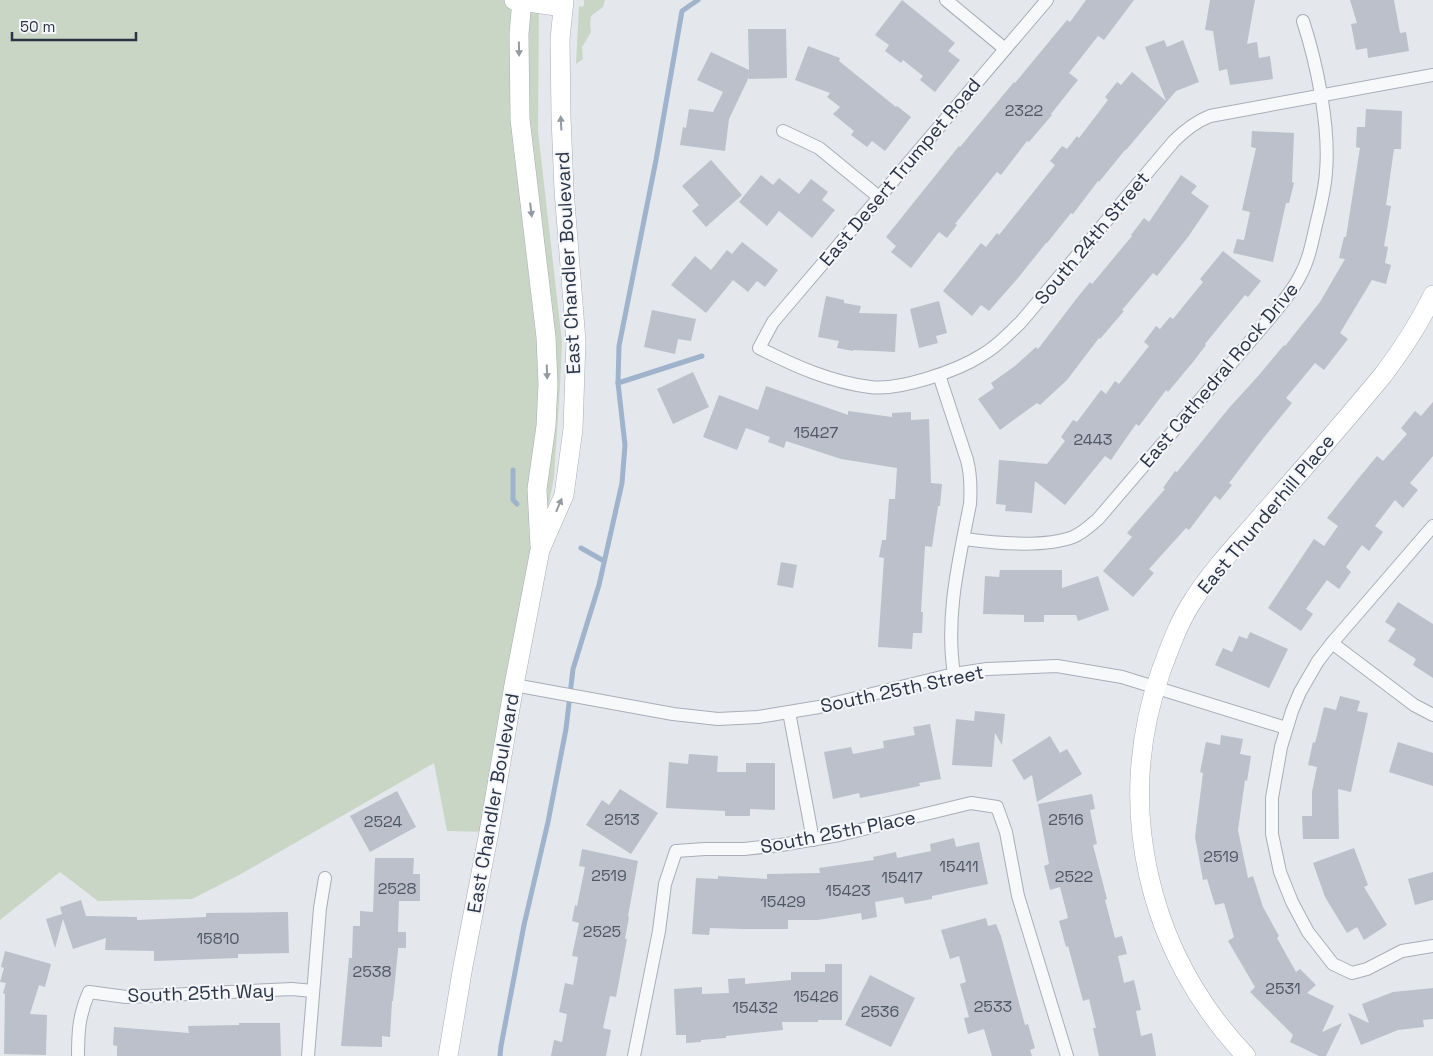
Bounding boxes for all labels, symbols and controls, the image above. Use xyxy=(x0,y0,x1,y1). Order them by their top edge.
scale bar xyxy=(12,10,136,42)
text: 50 m xyxy=(20,17,55,36)
one-way arrow xyxy=(515,41,523,57)
street label: East Desert Trumpet Road xyxy=(814,73,986,271)
house number: 2322 xyxy=(1005,100,1043,121)
one-way arrow xyxy=(557,115,565,131)
street label: East Chandler Boulevard xyxy=(550,151,586,375)
street label: South 24th Street xyxy=(1029,166,1155,310)
one-way arrow xyxy=(527,203,535,219)
street label: East Cathedral Rock Drive xyxy=(1134,277,1304,473)
one-way arrow xyxy=(544,364,552,380)
house number: 15427 xyxy=(794,422,838,443)
house number: 2443 xyxy=(1074,429,1112,450)
street label: East Thunderhill Place xyxy=(1192,429,1340,599)
one-way arrow xyxy=(556,498,564,512)
street label: South 25th Street xyxy=(818,659,986,719)
street label: East Chandler Boulevard xyxy=(461,691,525,915)
street label: South 25th Place xyxy=(758,805,918,859)
house number: 2513 xyxy=(604,809,640,830)
house number: 2516 xyxy=(1048,809,1084,830)
house number: 2524 xyxy=(364,811,402,832)
house number: 2519 xyxy=(1203,846,1239,867)
house number: 15411 xyxy=(939,856,979,877)
house number: 2519 xyxy=(591,865,627,886)
house number: 2522 xyxy=(1055,866,1093,887)
house number: 15417 xyxy=(881,867,923,888)
house number: 2528 xyxy=(378,878,416,899)
house number: 15423 xyxy=(825,880,871,901)
house number: 15429 xyxy=(760,891,806,912)
house number: 2525 xyxy=(583,921,621,942)
house number: 15810 xyxy=(196,928,240,949)
house number: 2538 xyxy=(353,961,391,982)
street label: South 25th Way xyxy=(127,978,275,1008)
house number: 2531 xyxy=(1265,978,1301,999)
house number: 15426 xyxy=(793,986,839,1007)
house number: 2533 xyxy=(974,996,1012,1017)
house number: 15432 xyxy=(732,997,778,1018)
house number: 2536 xyxy=(861,1001,899,1022)

